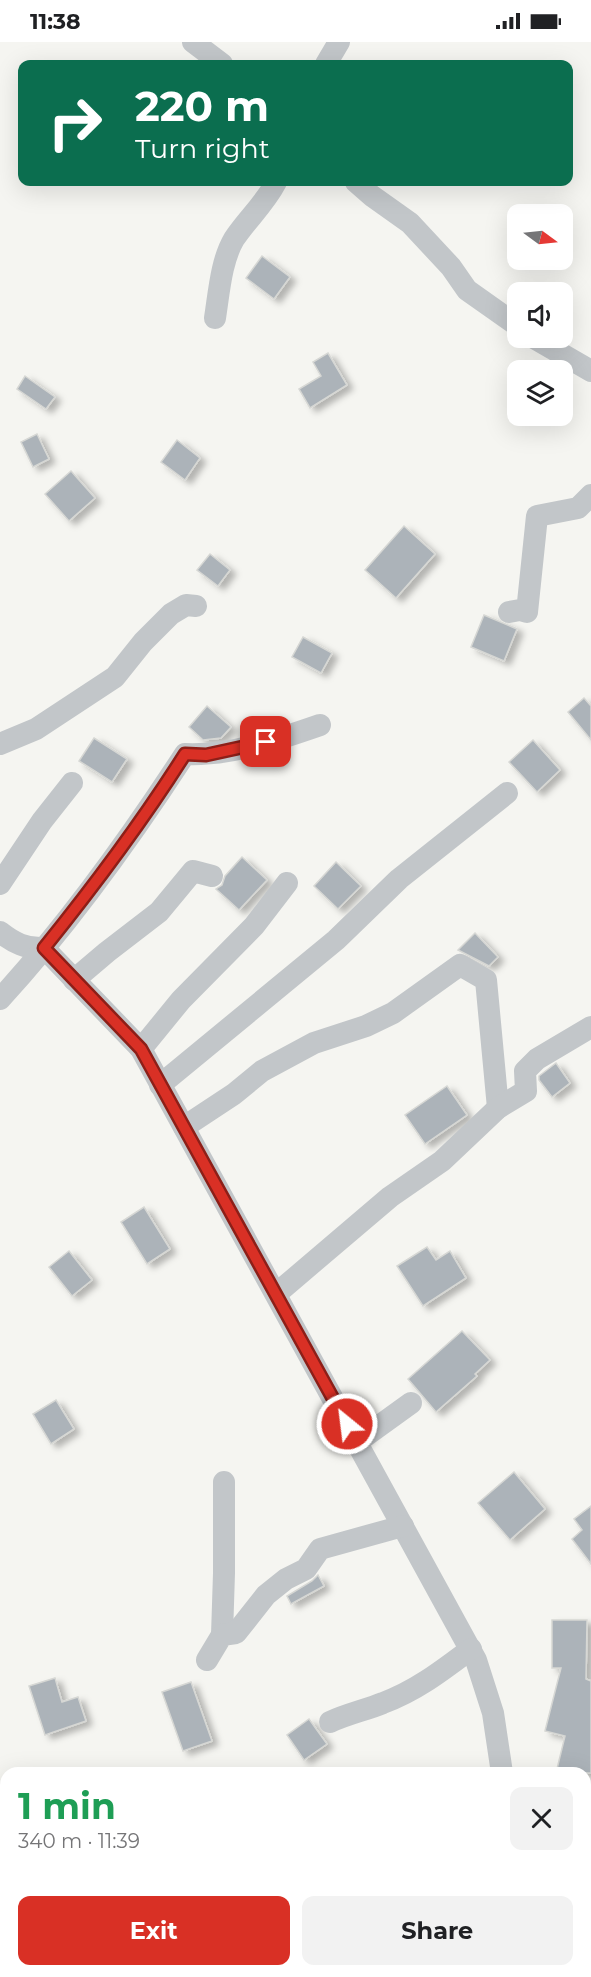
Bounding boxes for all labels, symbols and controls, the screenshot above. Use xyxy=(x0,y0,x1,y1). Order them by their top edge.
text: 11:38 xyxy=(30,8,81,35)
text: 220 m xyxy=(135,80,269,132)
icon: right xyxy=(36,84,114,162)
text: Turn right xyxy=(135,132,270,165)
north arrow xyxy=(507,204,573,270)
map controls xyxy=(507,204,573,426)
button: sound xyxy=(507,282,573,348)
button: layers xyxy=(507,360,573,426)
pin xyxy=(240,716,291,767)
icon: arrive xyxy=(249,725,282,758)
position arrow xyxy=(315,1392,379,1456)
text: 1 min xyxy=(18,1784,116,1828)
button: close xyxy=(510,1787,573,1850)
text: 340 m · 11:39 xyxy=(18,1829,140,1853)
button: Exit xyxy=(18,1896,290,1965)
button: Share xyxy=(302,1896,573,1965)

